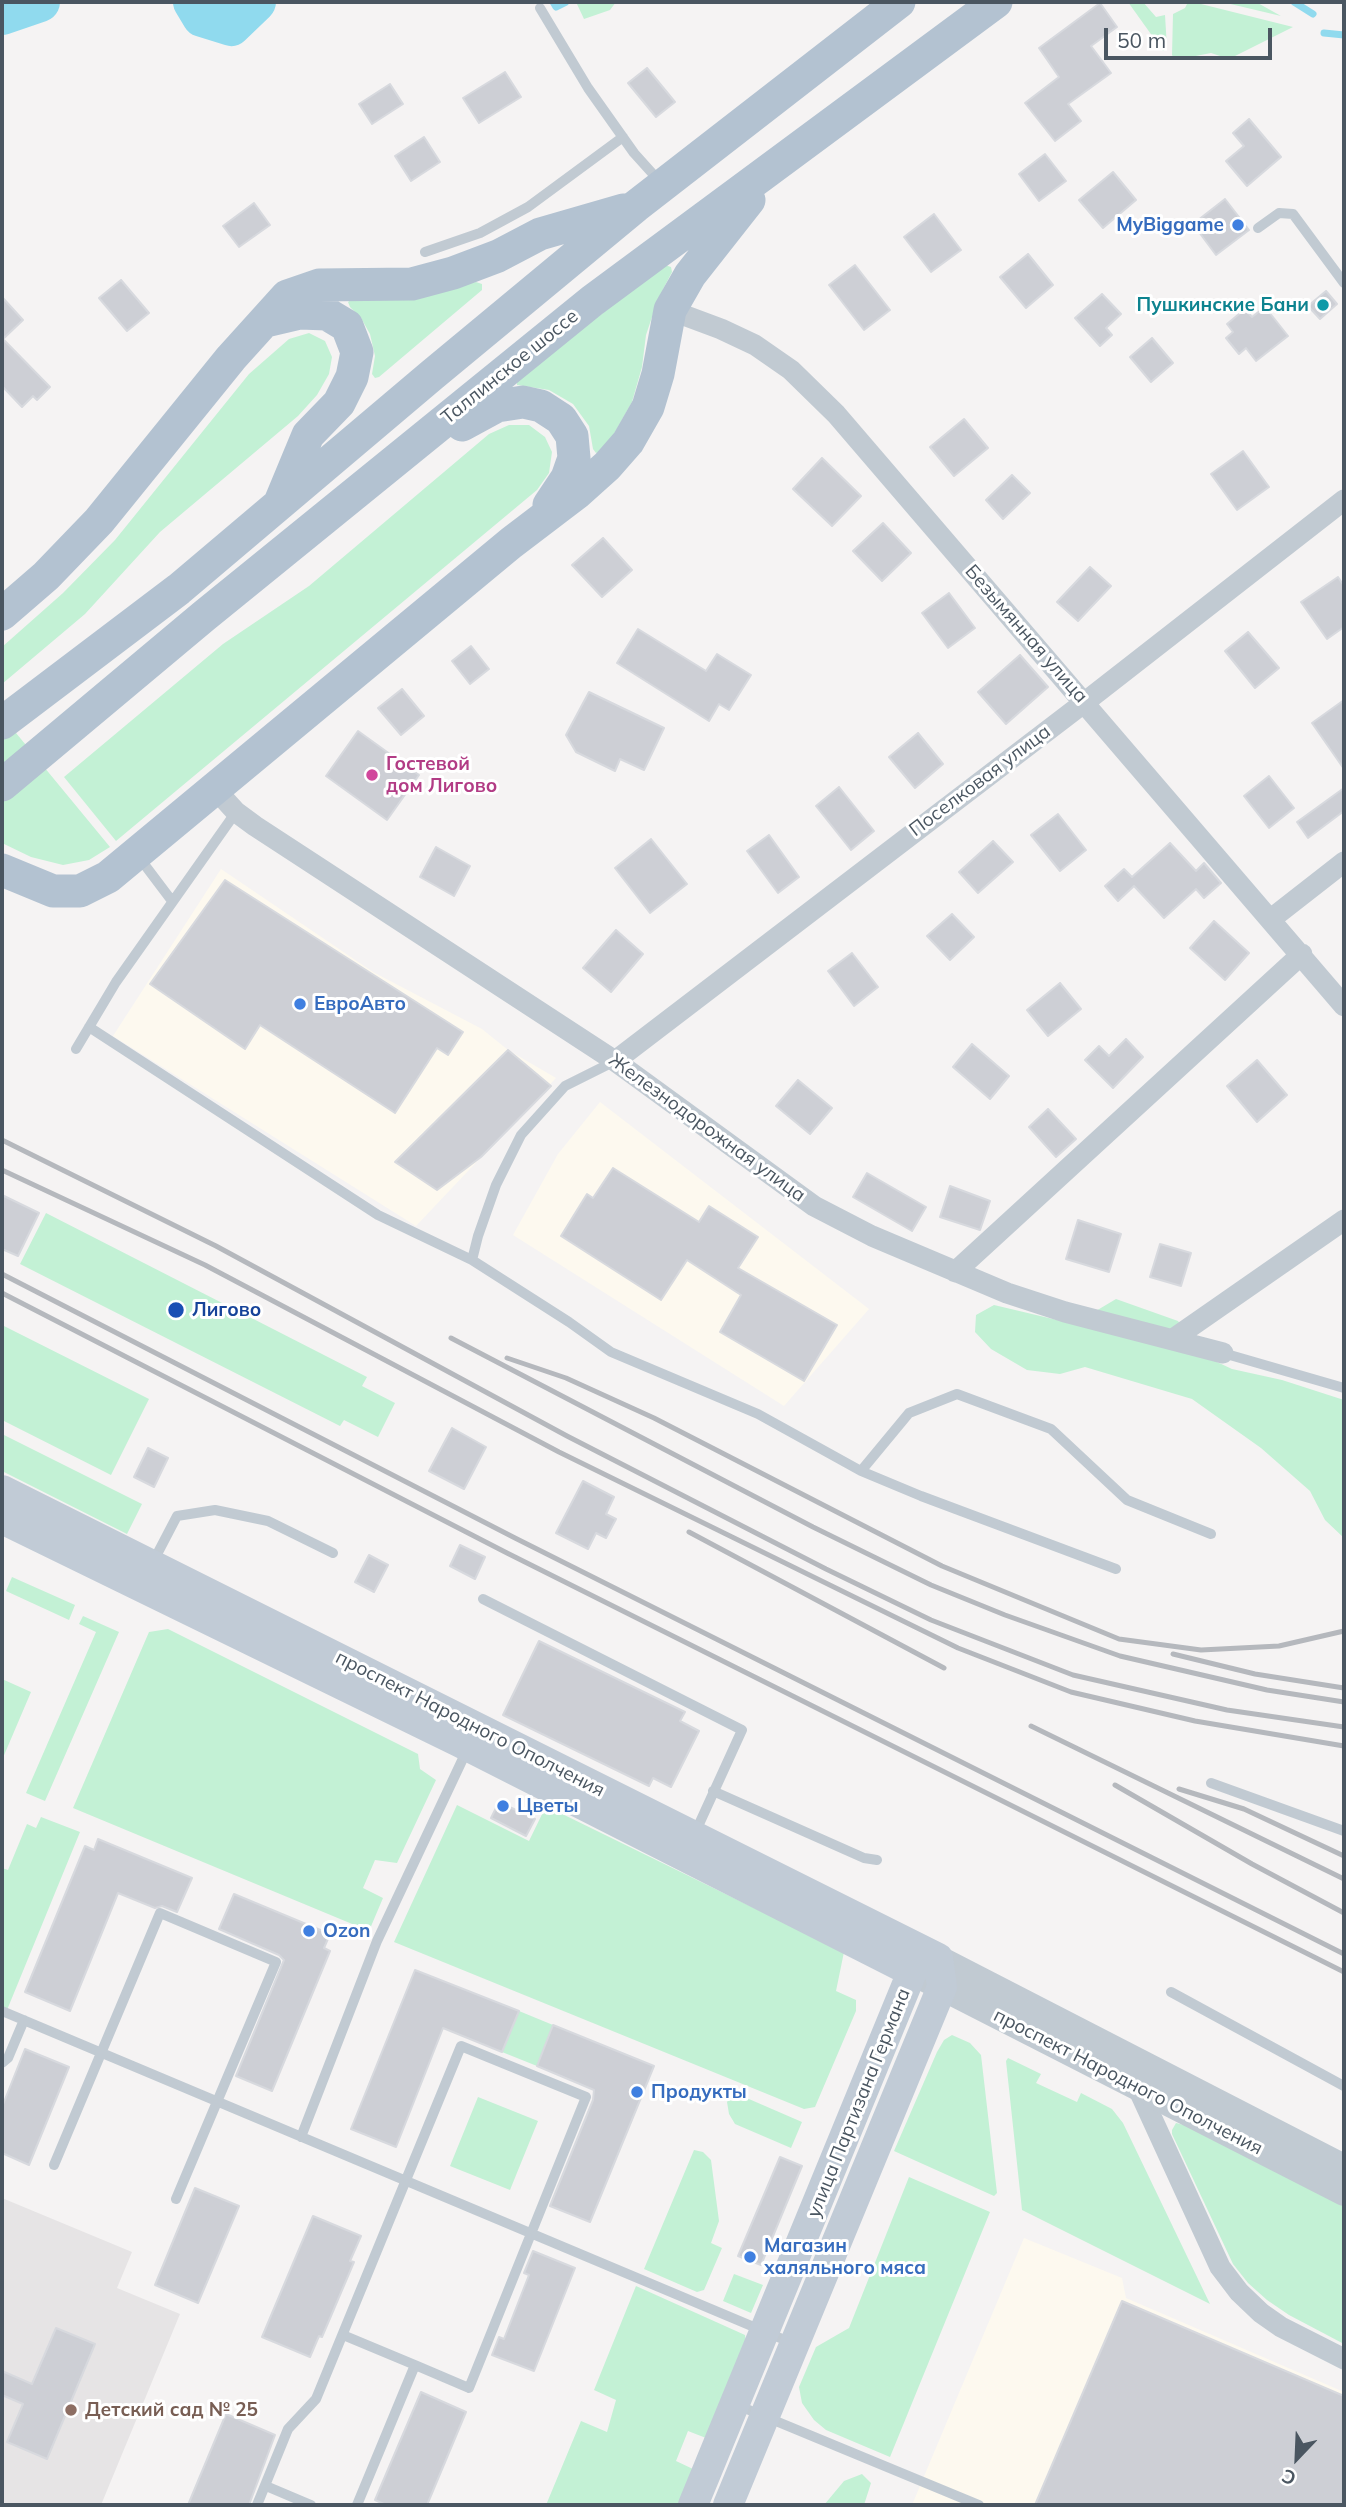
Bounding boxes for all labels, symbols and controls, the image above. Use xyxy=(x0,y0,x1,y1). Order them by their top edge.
scale bar xyxy=(1108,14,1276,58)
text: 50 m xyxy=(1117,27,1166,53)
place label: MyBiggame xyxy=(1116,214,1224,236)
marker: MyBiggame xyxy=(1230,217,1246,233)
place label: Пушкинские Бани xyxy=(1137,294,1309,316)
marker: Пушкинские Бани xyxy=(1315,297,1331,313)
street label: Таллинское шоссе xyxy=(437,305,583,429)
street label: Безымянная улица xyxy=(960,560,1092,708)
street label: Поселковая улица xyxy=(905,720,1055,842)
place label: Гостевой дом Лигово xyxy=(386,753,497,797)
marker: Гостевой дом Лигово xyxy=(364,767,380,783)
place label: ЕвроАвто xyxy=(314,993,406,1015)
marker: ЕвроАвто xyxy=(292,996,308,1012)
street label: Железнодорожная улица xyxy=(604,1049,810,1207)
place label: Лигово xyxy=(192,1299,261,1321)
marker: Лигово xyxy=(166,1300,186,1320)
street label: проспект Народного Ополчения xyxy=(332,1646,608,1802)
place label: Цветы xyxy=(517,1795,578,1817)
marker: Цветы xyxy=(495,1798,511,1814)
place label: Ozon xyxy=(323,1920,370,1942)
marker: Ozon xyxy=(301,1923,317,1939)
street label: улица Партизана Германа xyxy=(803,1985,915,2221)
street label: проспект Народного Ополчения xyxy=(990,2004,1266,2160)
place label: Продукты xyxy=(651,2081,747,2103)
marker: Продукты xyxy=(629,2084,645,2100)
place label: Магазин халяльного мяса xyxy=(764,2235,926,2279)
marker: Магазин халяльного мяса xyxy=(742,2249,758,2265)
place label: Детский сад № 25 xyxy=(85,2399,258,2421)
marker: Детский сад № 25 xyxy=(63,2402,79,2418)
north arrow xyxy=(1262,2423,1332,2493)
text: С xyxy=(1278,2464,1299,2491)

